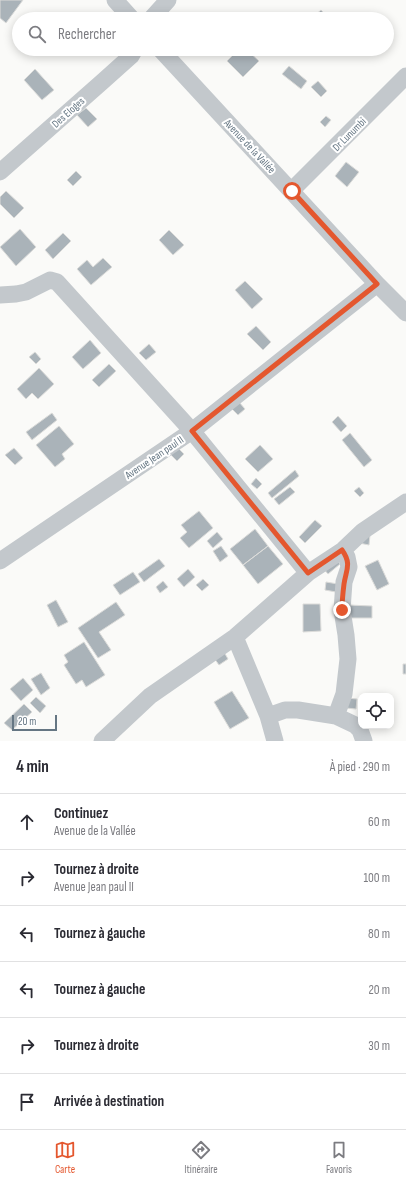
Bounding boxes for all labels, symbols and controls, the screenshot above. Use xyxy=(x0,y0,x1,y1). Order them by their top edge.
search box xyxy=(12,12,394,56)
icon: search xyxy=(26,23,48,45)
text: Rechercher xyxy=(58,25,116,44)
street label: Des Eloges xyxy=(49,94,87,130)
street label: Dr Lunumbi xyxy=(330,115,369,154)
street label: Avenue de la Vallée xyxy=(221,116,278,176)
route start xyxy=(283,182,301,200)
street label: Avenue Jean paul II xyxy=(122,433,186,482)
route end xyxy=(333,601,351,619)
map controls xyxy=(358,693,394,729)
button: locate xyxy=(358,693,394,729)
scale bar xyxy=(12,713,57,732)
text: 20 m xyxy=(18,715,36,728)
text: 4 min xyxy=(16,757,49,777)
text: À pied · 290 m xyxy=(330,759,390,775)
text: Continuez xyxy=(54,804,108,823)
icon: ahead xyxy=(16,811,38,833)
text: 60 m xyxy=(368,814,390,830)
text: Avenue de la Vallée xyxy=(54,823,136,839)
text: Tournez à droite xyxy=(54,860,139,879)
icon: right xyxy=(16,867,38,889)
text: 100 m xyxy=(363,870,390,886)
text: Avenue Jean paul II xyxy=(54,879,134,895)
icon: left xyxy=(16,923,38,945)
text: Tournez à gauche xyxy=(54,924,145,943)
text: 80 m xyxy=(368,926,390,942)
icon: left xyxy=(16,979,38,1001)
text: Tournez à gauche xyxy=(54,980,145,999)
text: 20 m xyxy=(368,982,390,998)
icon: right xyxy=(16,1035,38,1057)
text: Tournez à droite xyxy=(54,1036,139,1055)
text: 30 m xyxy=(368,1038,390,1054)
icon: arrive xyxy=(16,1091,38,1113)
text: Arrivée à destination xyxy=(54,1092,164,1111)
tab: Carte xyxy=(54,1139,76,1176)
tab: Itinéraire xyxy=(184,1139,218,1176)
tab: Favoris xyxy=(326,1139,352,1176)

